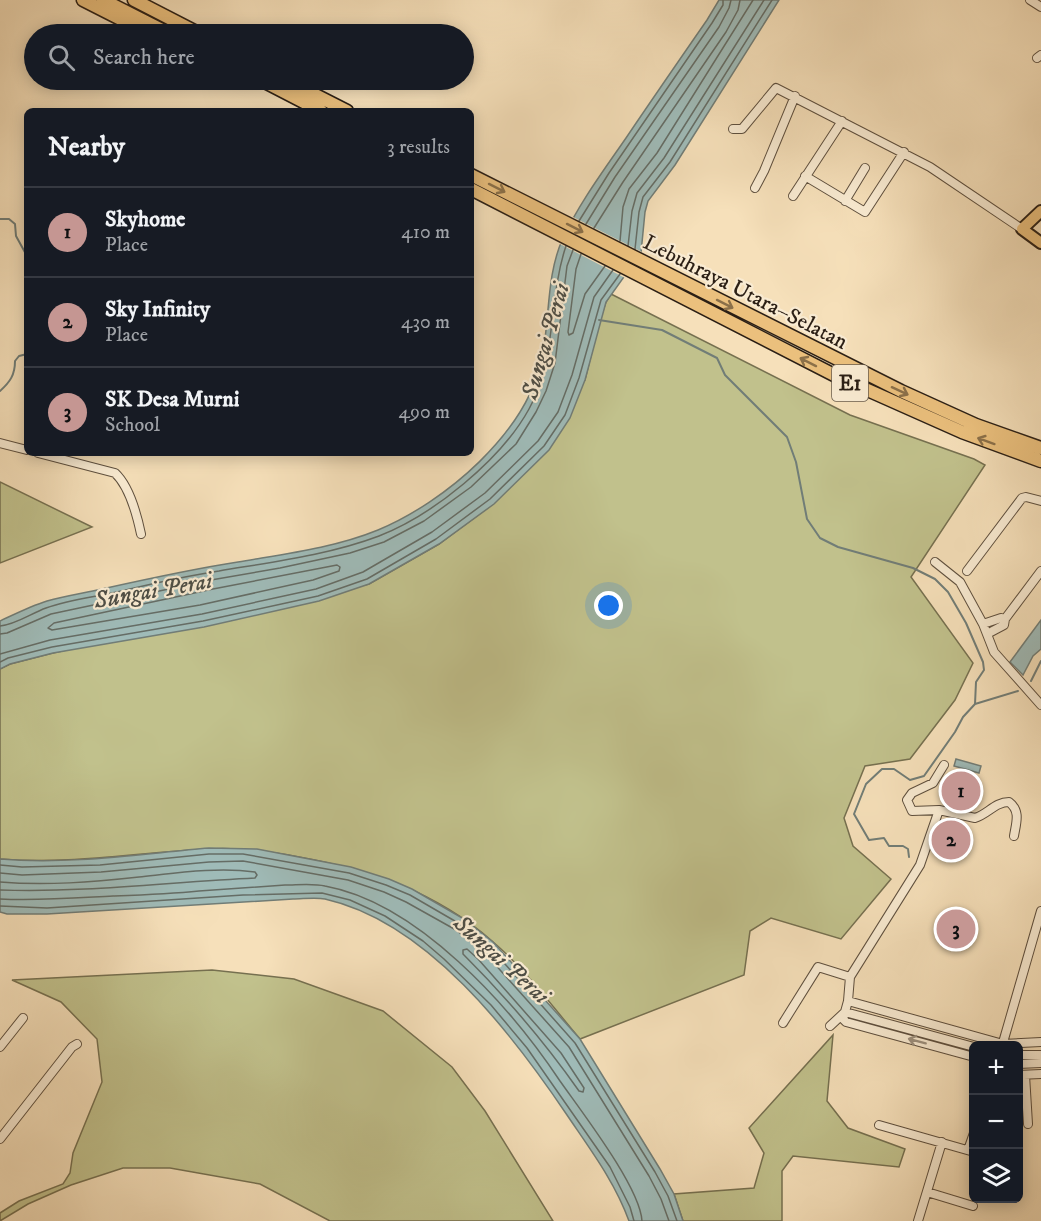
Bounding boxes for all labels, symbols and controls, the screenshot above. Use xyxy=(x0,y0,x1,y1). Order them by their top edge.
search box xyxy=(24,24,474,90)
icon: search xyxy=(45,41,78,74)
text: Search here xyxy=(93,44,195,71)
text: Nearby xyxy=(48,131,125,164)
text: 3 results xyxy=(387,135,450,160)
one-way arrow xyxy=(488,182,505,194)
text: Skyhome xyxy=(105,206,185,233)
text: 1 xyxy=(64,220,71,245)
text: 410 m xyxy=(401,220,450,245)
one-way arrow xyxy=(566,223,584,234)
street label: Lebuhraya Utara–Selatan xyxy=(639,229,853,356)
text: Place xyxy=(105,233,148,258)
water label: Sungai Perai xyxy=(515,278,577,404)
text: Sky Infinity xyxy=(105,296,210,323)
one-way arrow xyxy=(716,299,734,310)
text: 2 xyxy=(63,310,72,335)
text: 430 m xyxy=(401,310,450,335)
text: Place xyxy=(105,323,148,348)
one-way arrow xyxy=(799,356,817,367)
road number: E1 xyxy=(832,365,868,401)
one-way arrow xyxy=(890,385,908,397)
text: SK Desa Murni xyxy=(105,386,239,413)
text: 3 xyxy=(64,400,71,425)
text: 490 m xyxy=(398,400,450,425)
text: School xyxy=(105,413,160,438)
one-way arrow xyxy=(977,435,996,446)
water label: Sungai Perai xyxy=(91,566,216,616)
your location xyxy=(594,591,623,620)
pin: 1 xyxy=(942,768,980,814)
pin: 2 xyxy=(932,818,970,862)
pin: 3 xyxy=(936,906,976,952)
water label: Sungai Perai xyxy=(446,908,557,1012)
one-way arrow xyxy=(908,1035,927,1047)
map controls xyxy=(969,1041,1023,1203)
button: + xyxy=(969,1041,1023,1095)
button: − xyxy=(969,1095,1023,1149)
button: layers xyxy=(969,1149,1023,1203)

